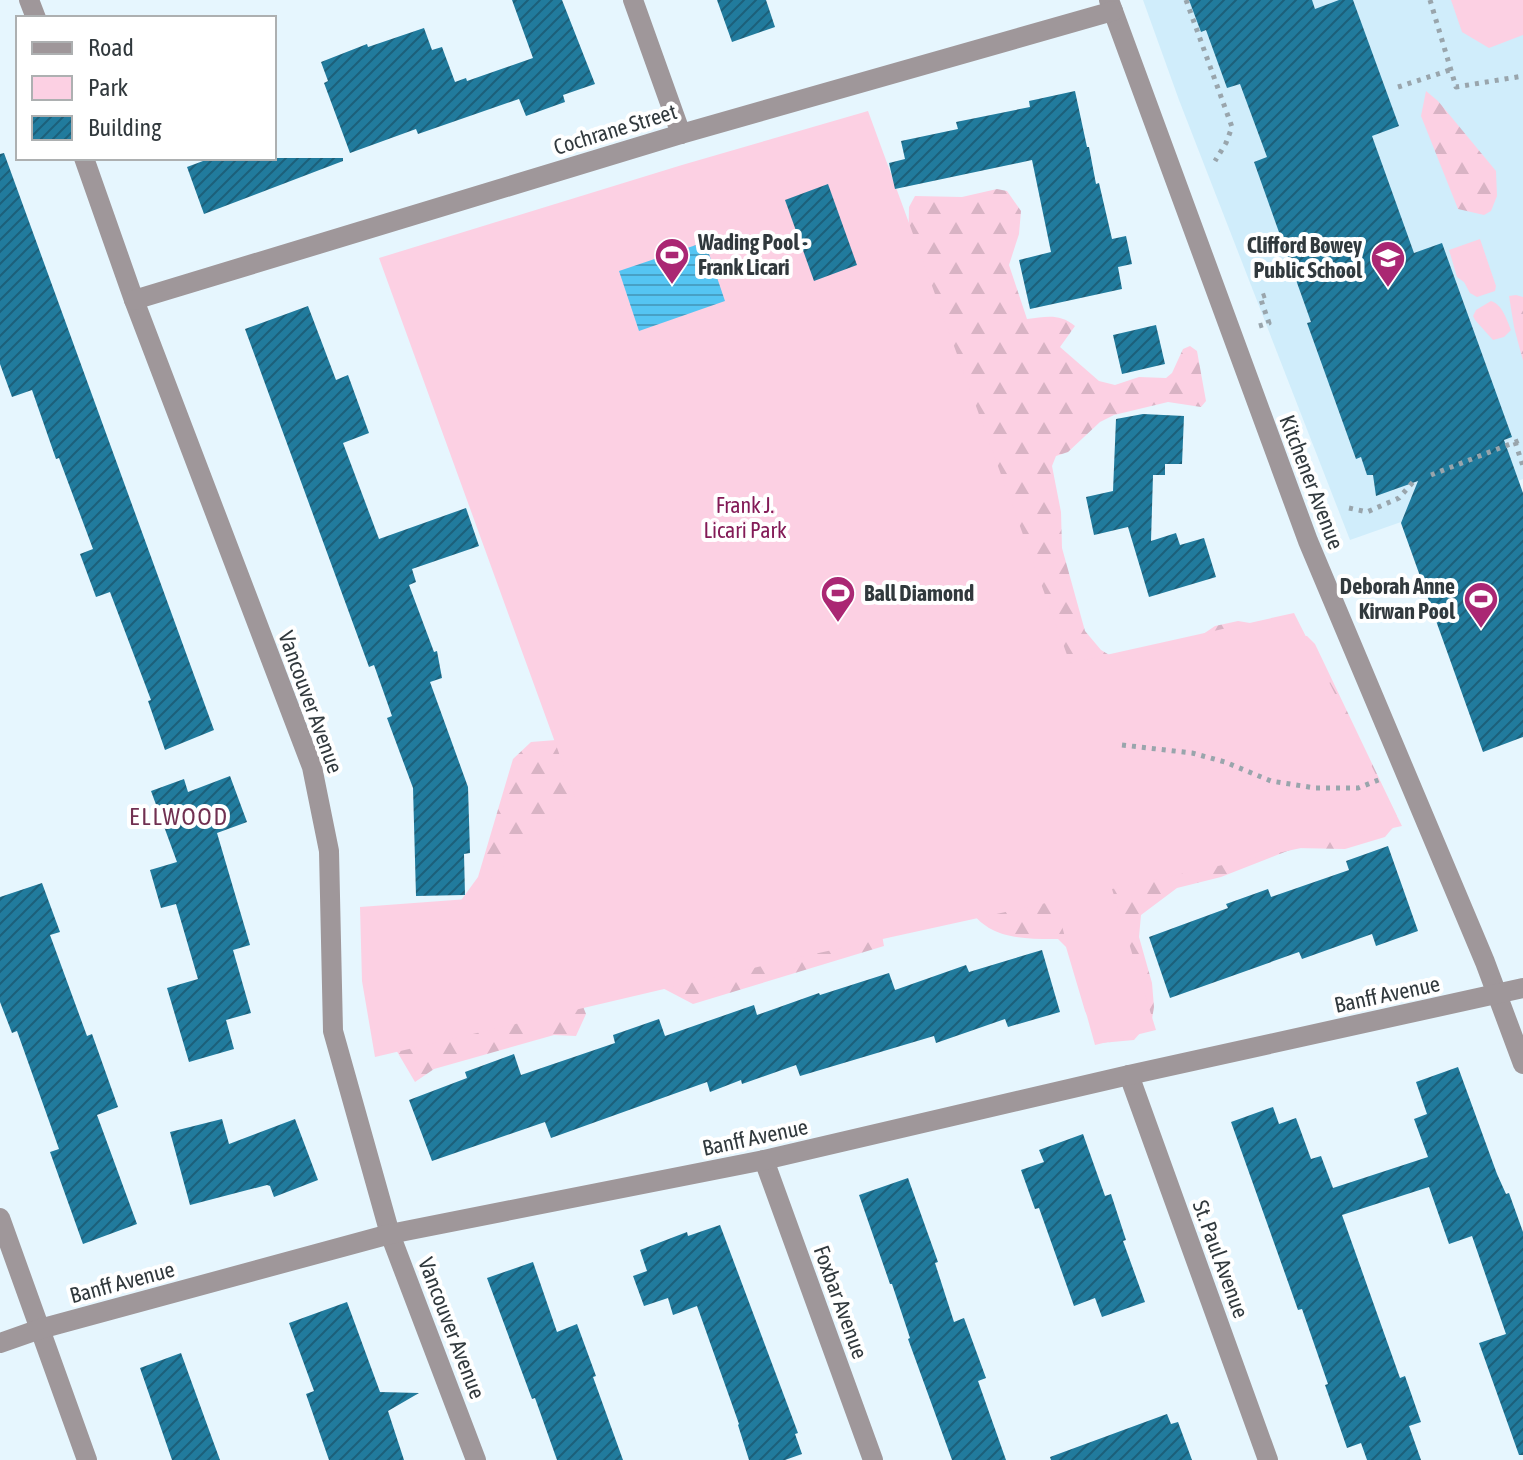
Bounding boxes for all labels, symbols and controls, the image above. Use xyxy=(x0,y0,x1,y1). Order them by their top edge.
legend xyxy=(16,16,276,160)
text: Road xyxy=(88,34,134,61)
text: Park xyxy=(88,74,129,101)
street label: Cochrane Street xyxy=(550,98,680,160)
text: Building xyxy=(88,114,162,141)
place label: Wading Pool - Frank Licari xyxy=(697,229,808,280)
place label: Clifford Bowey Public School xyxy=(1247,232,1363,283)
sports icon: Wading Pool - Frank Licari xyxy=(653,236,691,286)
school or university icon: Clifford Bowey Public School xyxy=(1369,239,1407,289)
street label: Kitchener Avenue xyxy=(1274,411,1350,553)
park label: Frank J. Licari Park xyxy=(703,492,787,543)
place label: Deborah Anne Kirwan Pool xyxy=(1340,573,1456,624)
sports icon: Ball Diamond xyxy=(819,574,857,624)
place label: Ball Diamond xyxy=(864,580,974,606)
sports icon: Deborah Anne Kirwan Pool xyxy=(1462,580,1500,630)
street label: Vancouver Avenue xyxy=(273,627,349,777)
district label: ELLWOOD xyxy=(129,803,229,830)
street label: Banff Avenue xyxy=(1332,970,1442,1018)
street label: Banff Avenue xyxy=(700,1113,810,1161)
street label: St. Paul Avenue xyxy=(1188,1197,1254,1321)
street label: Foxbar Avenue xyxy=(809,1242,873,1362)
street label: Vancouver Avenue xyxy=(413,1254,491,1402)
street label: Banff Avenue xyxy=(67,1256,177,1308)

